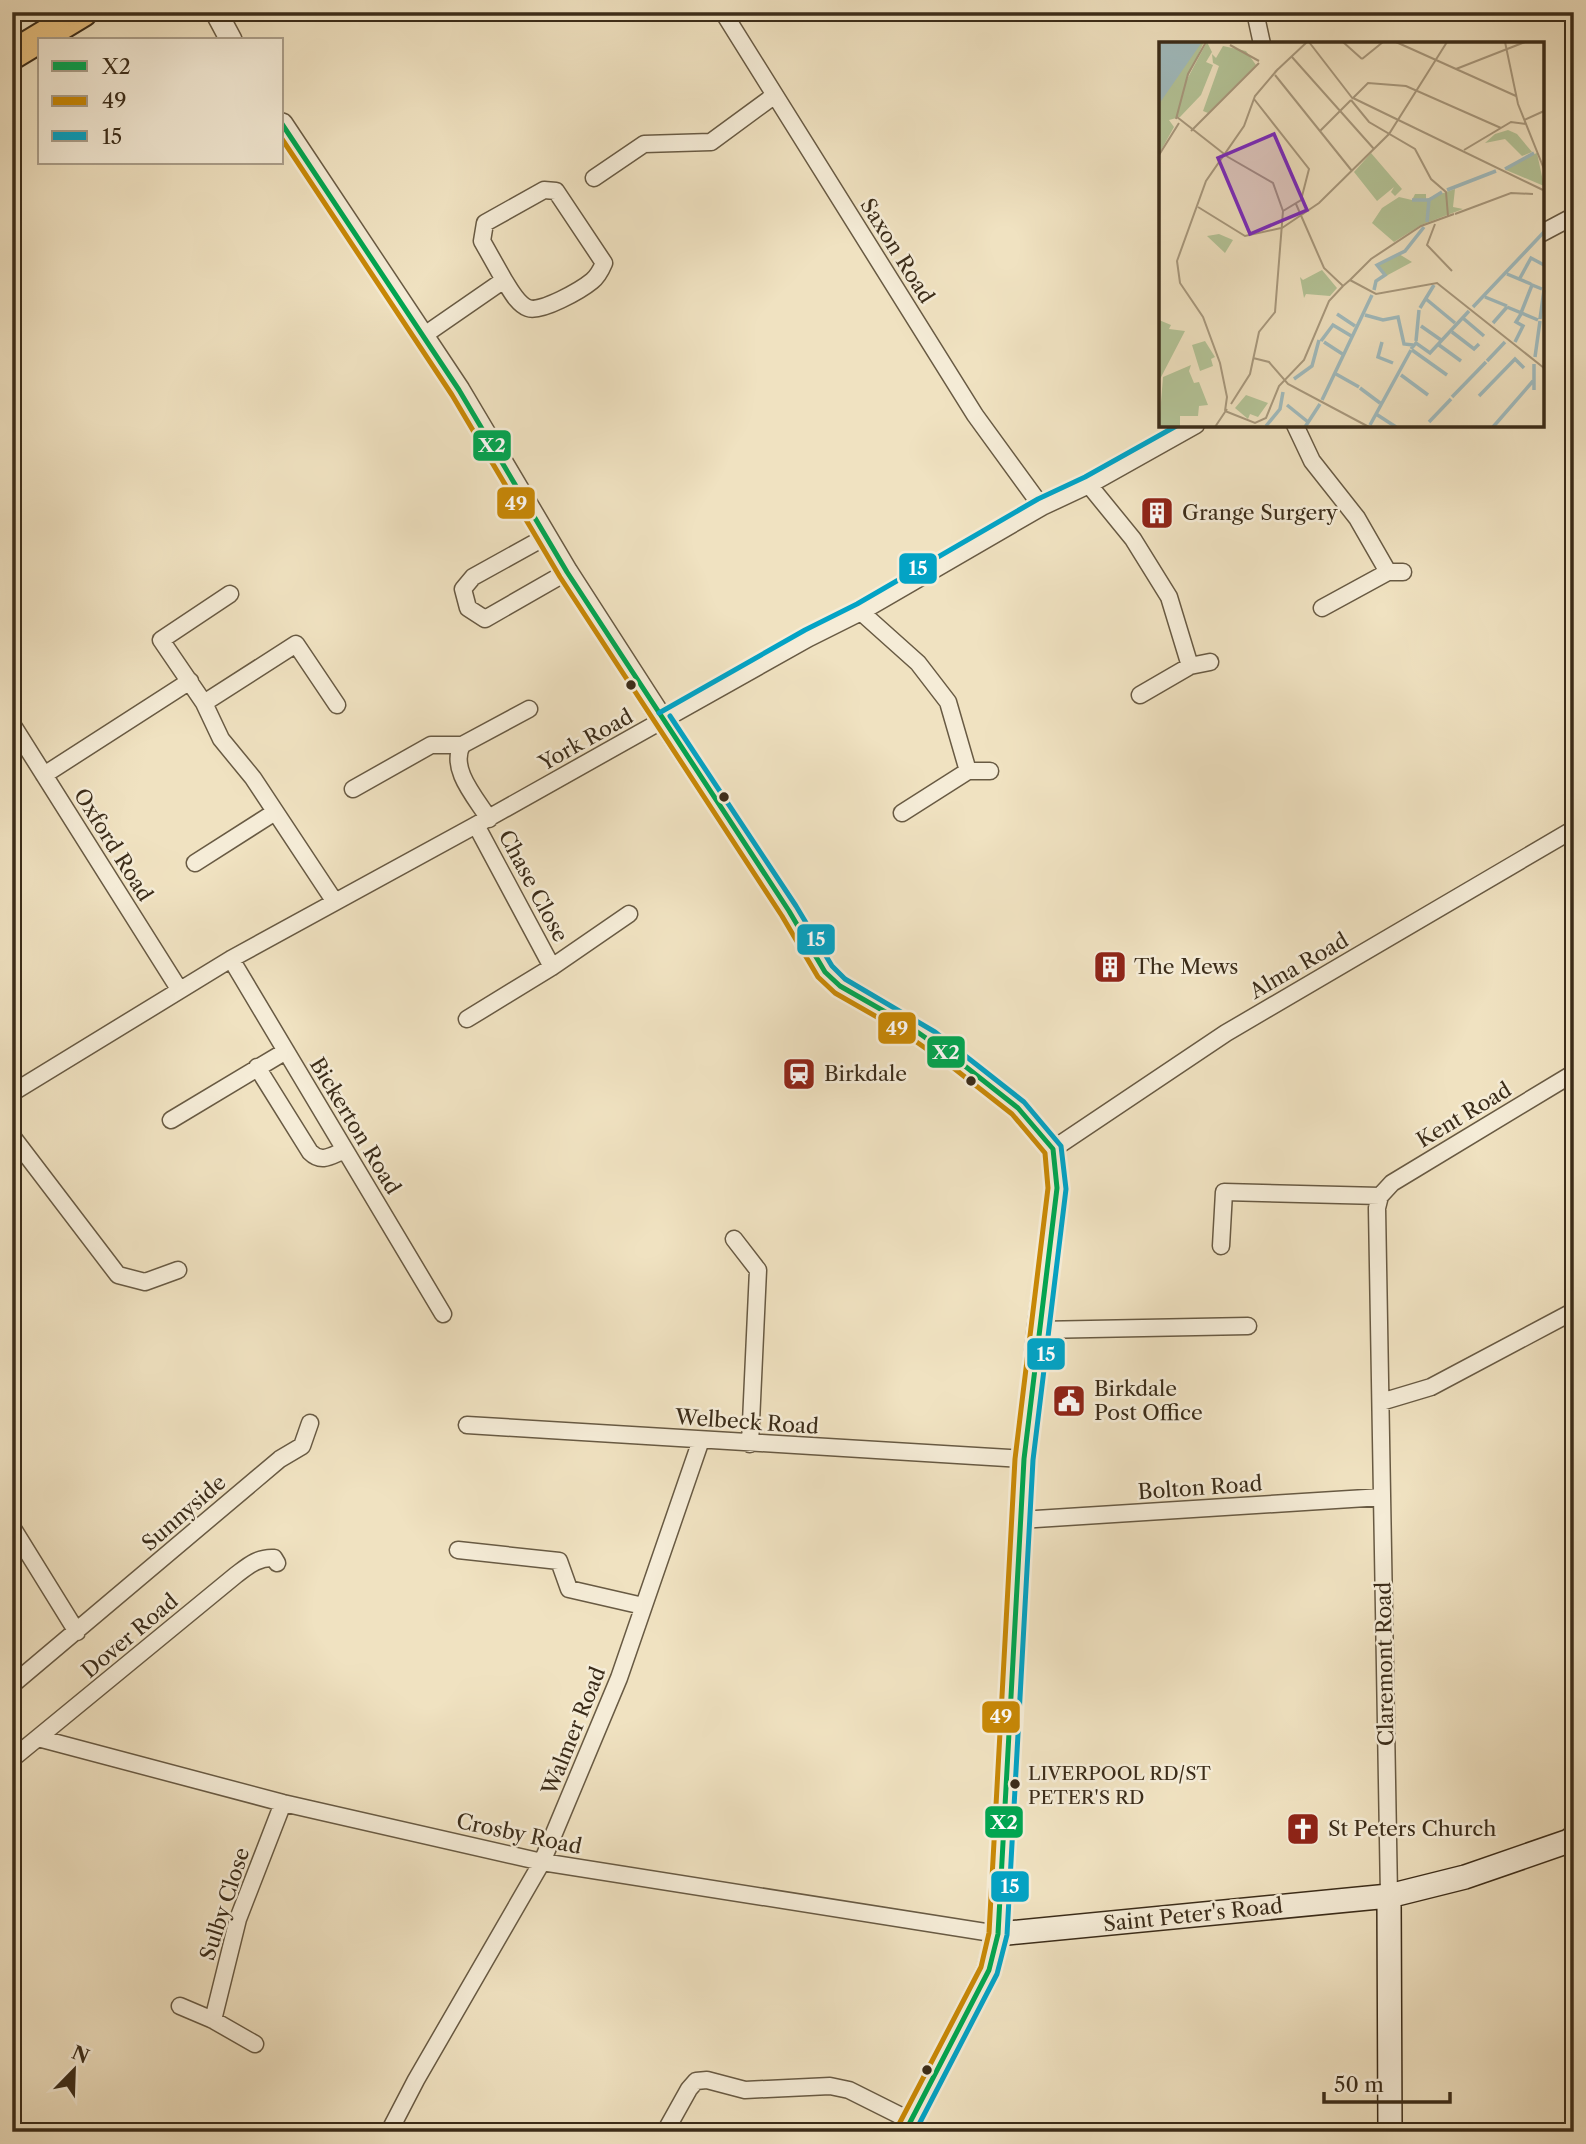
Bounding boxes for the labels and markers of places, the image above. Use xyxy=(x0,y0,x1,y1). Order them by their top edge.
building icon: Grange Surgery xyxy=(1138,494,1176,532)
place label: Grange Surgery xyxy=(1182,500,1338,525)
unlabelled marker xyxy=(624,678,638,692)
unlabelled marker xyxy=(717,790,731,804)
building icon: The Mews xyxy=(1091,948,1129,986)
place label: The Mews xyxy=(1134,954,1239,979)
station icon: Birkdale xyxy=(780,1055,818,1093)
place label: Birkdale xyxy=(824,1061,907,1086)
unlabelled marker xyxy=(964,1074,978,1088)
place label: Birkdale Post Office xyxy=(1094,1376,1203,1425)
public building icon: Birkdale Post Office xyxy=(1050,1382,1088,1420)
place label: LIVERPOOL RD/ST PETER'S RD xyxy=(1028,1762,1212,1809)
marker: LIVERPOOL RD/ST PETER'S RD xyxy=(1008,1777,1022,1791)
church icon: St Peters Church xyxy=(1284,1810,1322,1848)
place label: St Peters Church xyxy=(1328,1816,1496,1841)
unlabelled marker xyxy=(920,2063,934,2077)

